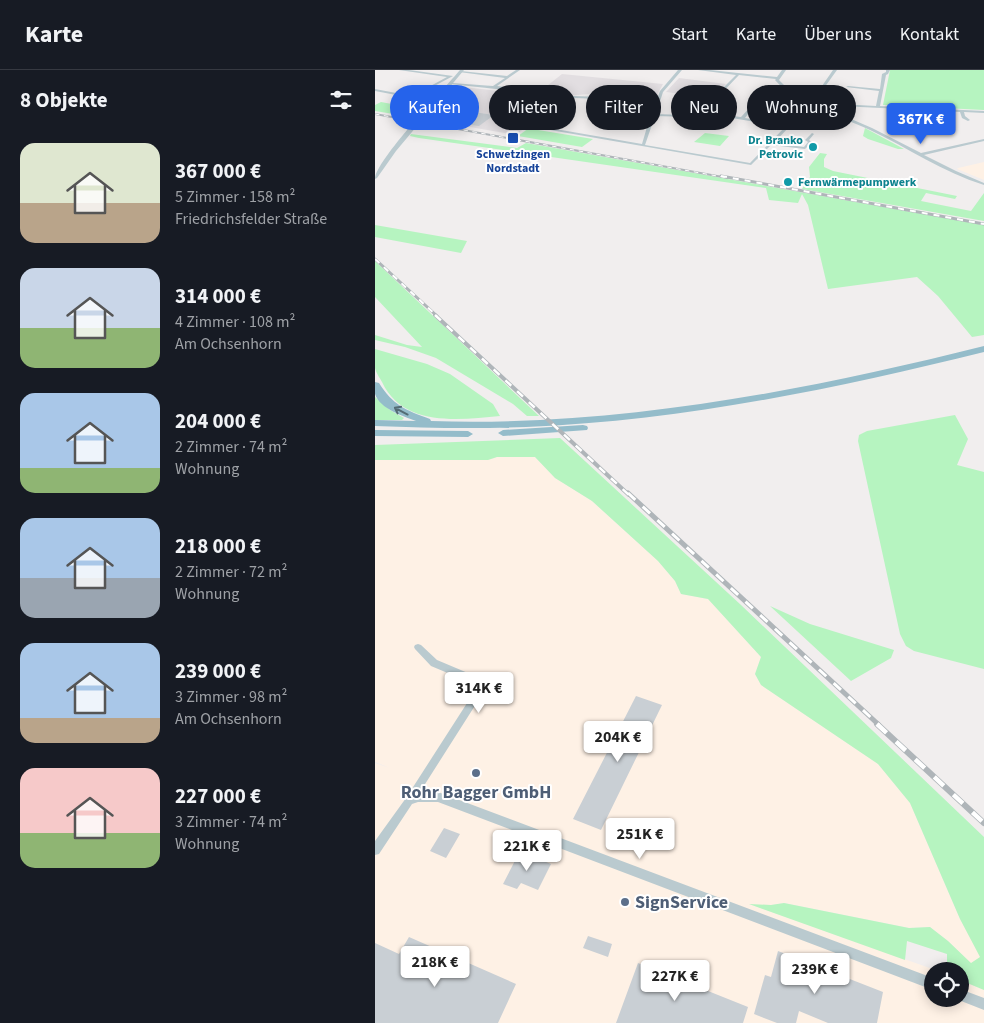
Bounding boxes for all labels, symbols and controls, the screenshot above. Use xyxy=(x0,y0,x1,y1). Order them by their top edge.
text: Karte xyxy=(25,17,83,52)
text: Start xyxy=(671,22,708,47)
text: Karte xyxy=(736,22,776,47)
text: Über uns xyxy=(804,22,872,47)
text: Kontakt xyxy=(900,22,959,47)
text: 8 Objekte xyxy=(20,85,108,115)
chip: Kaufen xyxy=(390,85,479,130)
chip: Mieten xyxy=(489,85,576,130)
chip: Filter xyxy=(586,85,661,130)
chip: Neu xyxy=(671,85,737,130)
chip: Wohnung xyxy=(747,85,856,130)
icon: filters xyxy=(327,86,355,114)
pin: 367K € xyxy=(880,102,962,145)
text: 367K € xyxy=(898,108,944,130)
marker: Schwetzingen Nordstadt xyxy=(506,131,520,145)
place label: Dr. Branko Petrovic xyxy=(748,132,803,163)
marker: Dr. Branko Petrovic xyxy=(807,141,819,153)
place label: Schwetzingen Nordstadt xyxy=(476,146,550,177)
text: 367 000 € xyxy=(175,156,261,186)
icon: home xyxy=(60,163,120,223)
place label: Fernwärmepumpwerk xyxy=(798,174,917,191)
marker: Fernwärmepumpwerk xyxy=(782,176,794,188)
text: 5 Zimmer · 158 m² xyxy=(175,186,295,208)
text: Friedrichsfelder Straße xyxy=(175,208,327,230)
text: 314 000 € xyxy=(175,281,261,311)
icon: home xyxy=(60,288,120,348)
text: 4 Zimmer · 108 m² xyxy=(175,311,295,333)
text: Am Ochsenhorn xyxy=(175,333,282,355)
text: 204 000 € xyxy=(175,406,261,436)
one-way arrow xyxy=(393,406,408,416)
icon: home xyxy=(60,413,120,473)
text: 2 Zimmer · 74 m² xyxy=(175,436,287,458)
text: Wohnung xyxy=(175,458,239,480)
text: 218 000 € xyxy=(175,531,261,561)
icon: home xyxy=(60,538,120,598)
text: 2 Zimmer · 72 m² xyxy=(175,561,287,583)
text: Wohnung xyxy=(175,583,239,605)
text: 239 000 € xyxy=(175,656,261,686)
icon: home xyxy=(60,663,120,723)
pin: 314K € xyxy=(438,672,520,714)
text: 314K € xyxy=(456,677,502,699)
text: 3 Zimmer · 98 m² xyxy=(175,686,287,708)
text: Am Ochsenhorn xyxy=(175,708,282,730)
pin: 204K € xyxy=(577,720,659,763)
text: 204K € xyxy=(595,726,641,748)
marker: Rohr Bagger GmbH xyxy=(470,767,482,779)
place label: Rohr Bagger GmbH xyxy=(401,780,551,805)
text: 227 000 € xyxy=(175,781,261,811)
icon: home xyxy=(60,788,120,848)
text: 3 Zimmer · 74 m² xyxy=(175,811,287,833)
pin: 251K € xyxy=(599,818,681,860)
text: 251K € xyxy=(617,823,663,845)
pin: 221K € xyxy=(486,830,568,872)
text: Wohnung xyxy=(175,833,239,855)
text: 221K € xyxy=(504,835,550,857)
place label: SignService xyxy=(635,890,728,915)
marker: SignService xyxy=(619,896,631,908)
pin: 218K € xyxy=(394,946,476,988)
text: 218K € xyxy=(412,951,458,973)
pin: 239K € xyxy=(774,952,856,995)
text: 239K € xyxy=(792,958,838,980)
pin: 227K € xyxy=(634,960,716,1002)
map controls xyxy=(924,962,969,1007)
button: locate xyxy=(924,962,969,1007)
text: 227K € xyxy=(652,965,698,987)

